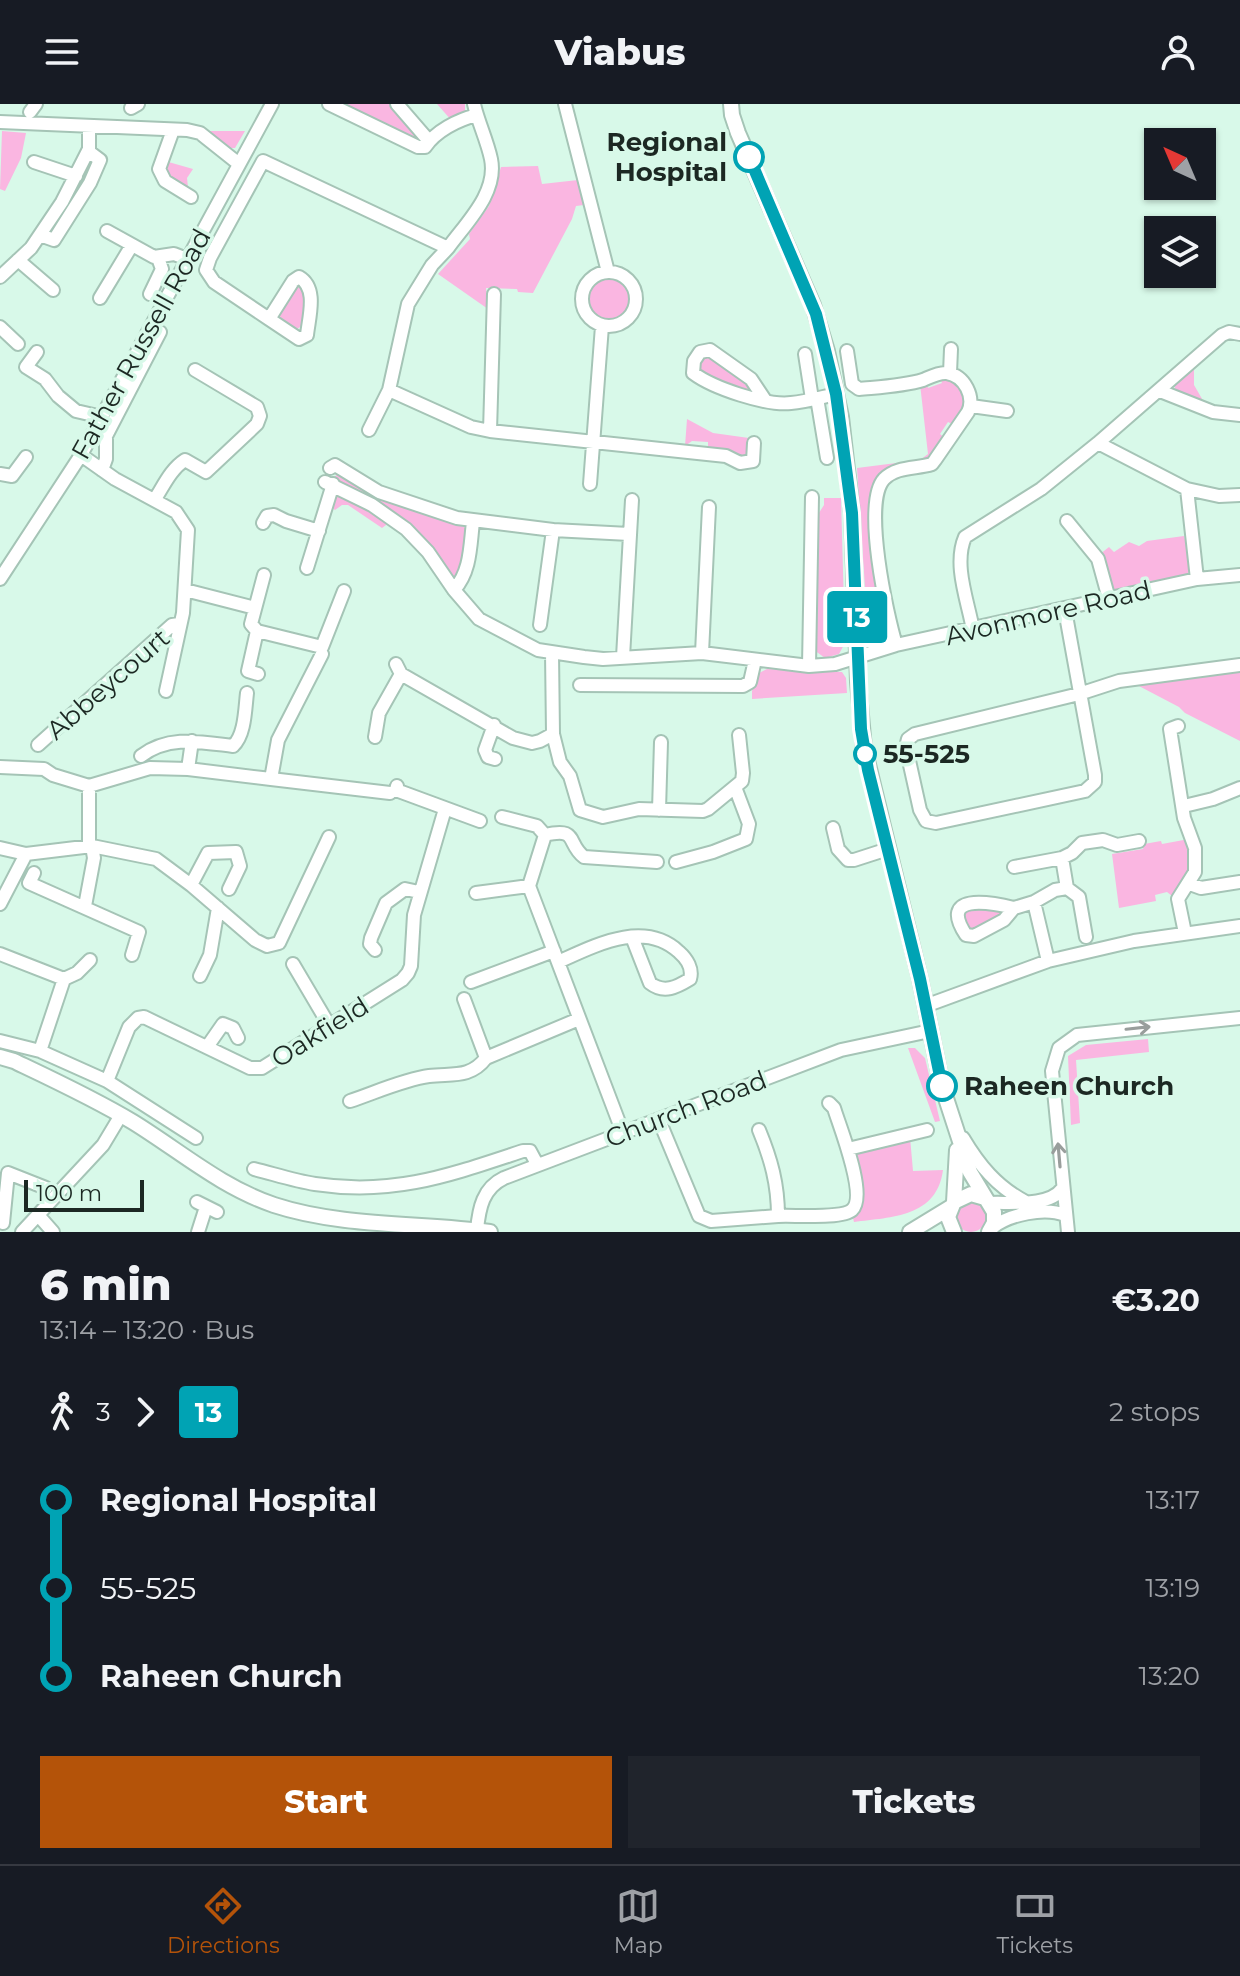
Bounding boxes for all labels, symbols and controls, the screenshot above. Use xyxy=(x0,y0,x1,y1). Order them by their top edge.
icon: menu xyxy=(40,30,84,74)
text: Viabus xyxy=(554,30,686,74)
icon: person xyxy=(1156,30,1200,74)
place label: Regional Hospital xyxy=(607,126,727,188)
north arrow xyxy=(1144,128,1216,200)
map controls xyxy=(1144,128,1216,288)
marker: Regional Hospital xyxy=(734,142,764,172)
button: layers xyxy=(1144,216,1216,288)
street label: Father Russell Road xyxy=(64,223,218,465)
street label: Avonmore Road xyxy=(942,574,1154,652)
line badge: 13 xyxy=(821,591,893,643)
text: 13 xyxy=(843,600,871,634)
street label: Abbeycourt xyxy=(40,622,176,746)
place label: 55-525 xyxy=(883,738,970,770)
marker: 55-525 xyxy=(854,743,876,765)
street label: Oakfield xyxy=(265,990,375,1074)
one-way arrow xyxy=(1125,1020,1151,1035)
street label: Church Road xyxy=(601,1064,771,1154)
place label: Raheen Church xyxy=(964,1070,1174,1102)
marker: Raheen Church xyxy=(927,1071,957,1101)
one-way arrow xyxy=(1051,1142,1066,1168)
scale bar xyxy=(24,1176,144,1212)
text: 100 m xyxy=(36,1180,102,1207)
text: 6 min xyxy=(40,1257,172,1311)
text: €3.20 xyxy=(1112,1282,1200,1319)
text: 13:14 – 13:20 · Bus xyxy=(40,1314,254,1346)
icon: walk xyxy=(40,1390,84,1434)
icon: forward xyxy=(123,1390,167,1434)
text: 13 xyxy=(195,1395,222,1429)
text: 3 xyxy=(96,1396,111,1428)
text: 2 stops xyxy=(1109,1396,1200,1428)
text: Regional Hospital xyxy=(100,1482,377,1519)
text: 13:17 xyxy=(1146,1484,1200,1516)
text: 55-525 xyxy=(100,1570,196,1607)
text: 13:19 xyxy=(1145,1572,1200,1604)
text: Raheen Church xyxy=(100,1658,342,1695)
text: 13:20 xyxy=(1139,1660,1200,1692)
button: Start xyxy=(40,1756,612,1848)
button: Tickets xyxy=(628,1756,1200,1848)
tab: Directions xyxy=(167,1884,280,1959)
tab: Map xyxy=(614,1884,663,1959)
tab: Tickets xyxy=(997,1884,1073,1959)

